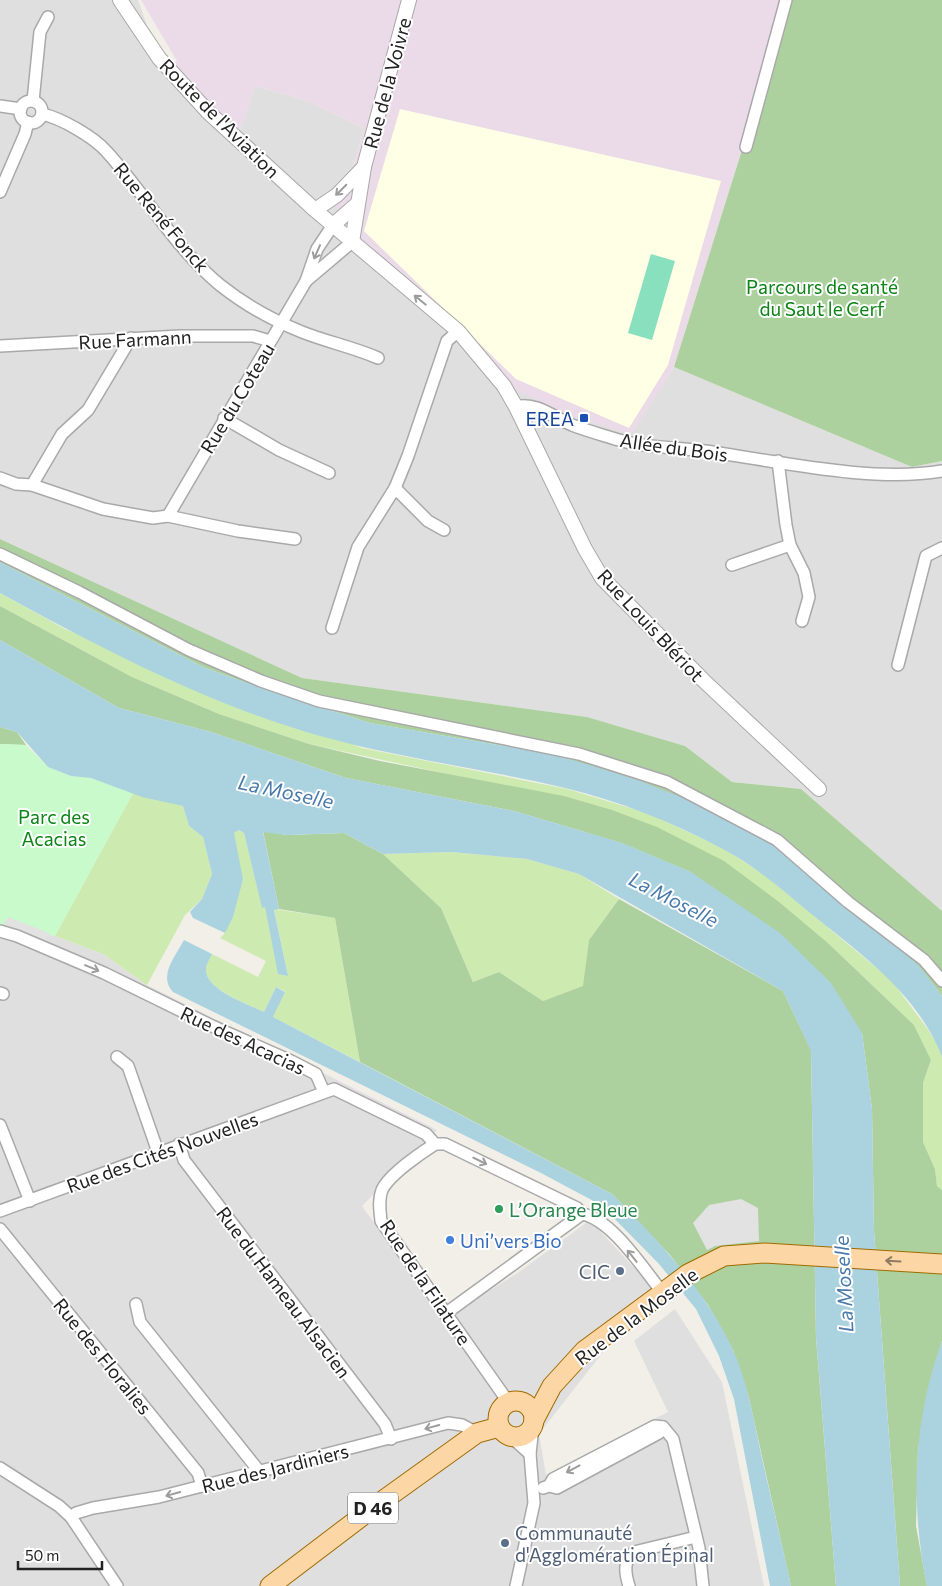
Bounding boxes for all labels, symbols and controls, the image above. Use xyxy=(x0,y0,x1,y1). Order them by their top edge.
street label: Rue de la Voivre xyxy=(358,15,416,151)
street label: Route de l'Aviation xyxy=(155,53,285,183)
street label: Rue René Fonck xyxy=(109,158,215,276)
one-way arrow xyxy=(335,184,347,196)
one-way arrow xyxy=(311,244,321,259)
park label: Parcours de santé du Saut le Cerf xyxy=(746,275,898,320)
one-way arrow xyxy=(414,294,427,305)
street label: Rue Farmann xyxy=(78,325,192,353)
street label: Rue du Coteau xyxy=(195,339,279,457)
place label: EREA xyxy=(526,407,574,430)
marker: EREA xyxy=(578,412,590,424)
street label: Allée du Bois xyxy=(619,428,729,466)
street label: Rue Louis Blériot xyxy=(593,564,709,686)
water label: La Moselle xyxy=(236,769,336,813)
park label: Parc des Acacias xyxy=(18,805,90,850)
water label: La Moselle xyxy=(625,866,723,932)
one-way arrow xyxy=(84,964,99,974)
street label: Rue des Acacias xyxy=(177,1001,309,1079)
street label: Rue des Cités Nouvelles xyxy=(63,1107,261,1197)
one-way arrow xyxy=(472,1157,487,1166)
place label: L’Orange Bleue xyxy=(509,1198,638,1221)
street label: Rue du Hameau Alsacien xyxy=(212,1202,356,1382)
marker: L’Orange Bleue xyxy=(493,1203,505,1215)
street label: Rue de la Filature xyxy=(376,1215,476,1349)
place label: Uni’vers Bio xyxy=(460,1229,562,1252)
marker: Uni’vers Bio xyxy=(444,1234,456,1246)
water label: La Moselle xyxy=(828,1235,858,1333)
one-way arrow xyxy=(626,1249,637,1262)
one-way arrow xyxy=(886,1257,902,1266)
place label: CIC xyxy=(579,1260,610,1283)
street label: Rue de la Moselle xyxy=(570,1262,702,1370)
marker: CIC xyxy=(614,1265,626,1277)
street label: Rue des Floralies xyxy=(49,1293,157,1419)
one-way arrow xyxy=(424,1423,440,1433)
street label: Rue des Jardiniers xyxy=(199,1439,351,1497)
one-way arrow xyxy=(565,1464,580,1474)
one-way arrow xyxy=(165,1489,181,1499)
road number: D 46 xyxy=(348,1492,398,1524)
place label: Communauté d'Agglomération Épinal xyxy=(515,1521,714,1566)
marker: Communauté d'Agglomération Épinal xyxy=(499,1537,511,1549)
scale bar xyxy=(18,1538,101,1570)
text: 50 m xyxy=(25,1546,59,1564)

